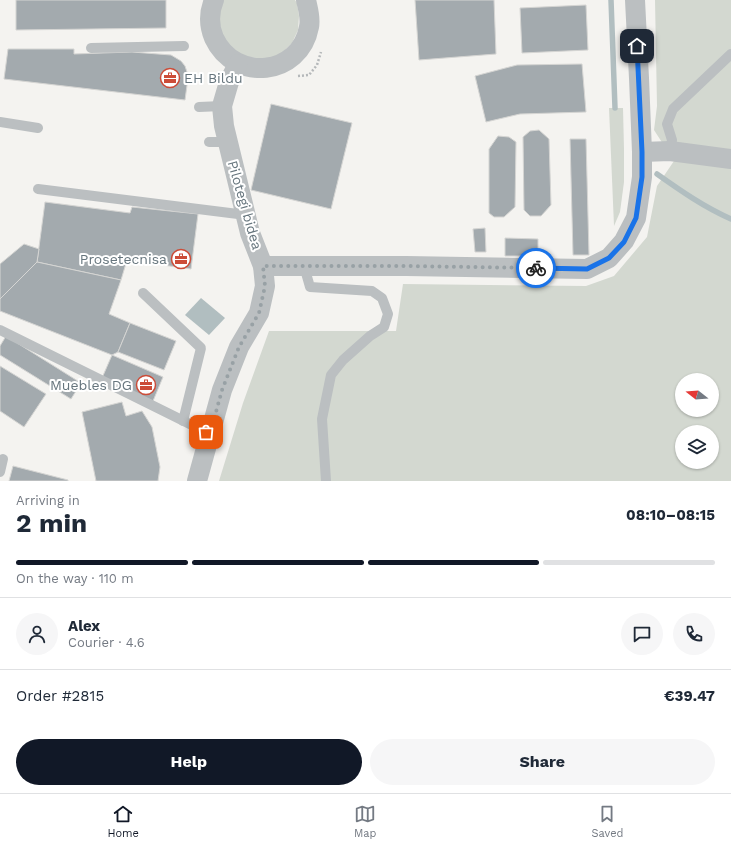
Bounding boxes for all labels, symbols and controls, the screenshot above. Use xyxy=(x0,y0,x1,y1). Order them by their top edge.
pin xyxy=(620,29,654,63)
icon: home xyxy=(626,35,648,57)
office icon: EH Bildu xyxy=(159,67,181,89)
place label: EH Bildu xyxy=(184,70,243,86)
street label: Pilotegi bidea xyxy=(225,159,265,251)
office icon: Prosetecnisa xyxy=(170,248,192,270)
courier xyxy=(516,248,556,288)
place label: Prosetecnisa xyxy=(80,251,167,267)
icon: bike xyxy=(525,257,547,279)
north arrow xyxy=(675,373,719,417)
map controls xyxy=(675,373,719,469)
office icon: Muebles DG xyxy=(135,374,157,396)
place label: Muebles DG xyxy=(50,377,132,393)
pin xyxy=(189,415,223,449)
icon: bag xyxy=(195,421,217,443)
button: layers xyxy=(675,425,719,469)
text: Arriving in xyxy=(16,493,80,508)
text: 08:10–08:15 xyxy=(626,506,715,524)
text: 2 min xyxy=(16,508,87,538)
text: On the way · 110 m xyxy=(16,571,134,586)
button: person xyxy=(16,613,58,655)
button: chat xyxy=(621,613,663,655)
button: phone xyxy=(673,613,715,655)
text: Alex xyxy=(68,617,100,635)
text: Courier · 4.6 xyxy=(68,635,145,650)
text: Order #2815 xyxy=(16,687,104,705)
text: €39.47 xyxy=(664,687,715,705)
button: Help xyxy=(16,739,362,785)
button: Share xyxy=(370,739,715,785)
tab: Home xyxy=(108,803,139,840)
tab: Map xyxy=(354,803,376,840)
tab: Saved xyxy=(591,803,623,840)

